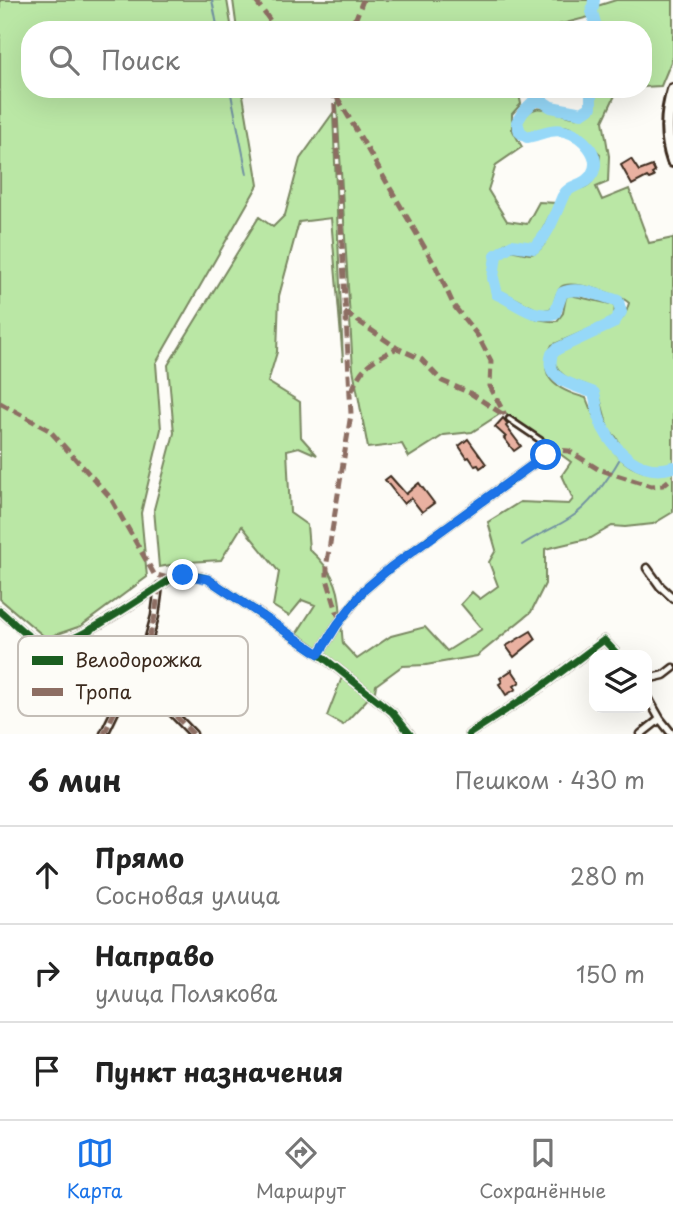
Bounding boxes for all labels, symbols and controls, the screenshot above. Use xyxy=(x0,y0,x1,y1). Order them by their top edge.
search box xyxy=(21,21,652,98)
text: Поиск xyxy=(101,40,180,79)
icon: search xyxy=(45,41,83,79)
route start xyxy=(530,439,561,470)
route end xyxy=(167,559,198,590)
legend xyxy=(18,636,248,716)
text: Велодорожка xyxy=(75,645,202,673)
map controls xyxy=(589,650,652,713)
button: layers xyxy=(589,650,652,713)
text: Тропа xyxy=(75,677,132,705)
text: 6 мин xyxy=(28,757,122,802)
text: Пешком · 430 m xyxy=(455,762,645,797)
text: Прямо xyxy=(95,838,184,877)
icon: ahead xyxy=(28,856,66,894)
text: 280 m xyxy=(570,858,645,893)
text: Сосновая улица xyxy=(95,877,280,912)
text: Направо xyxy=(95,936,214,975)
icon: right xyxy=(28,954,66,992)
text: 150 m xyxy=(576,956,645,991)
text: улица Полякова xyxy=(95,975,277,1010)
icon: arrive xyxy=(28,1052,66,1090)
text: Пункт назначения xyxy=(95,1052,343,1091)
tab: Карта xyxy=(67,1134,123,1204)
tab: Маршрут xyxy=(256,1134,346,1204)
tab: Сохранённые xyxy=(479,1134,606,1204)

